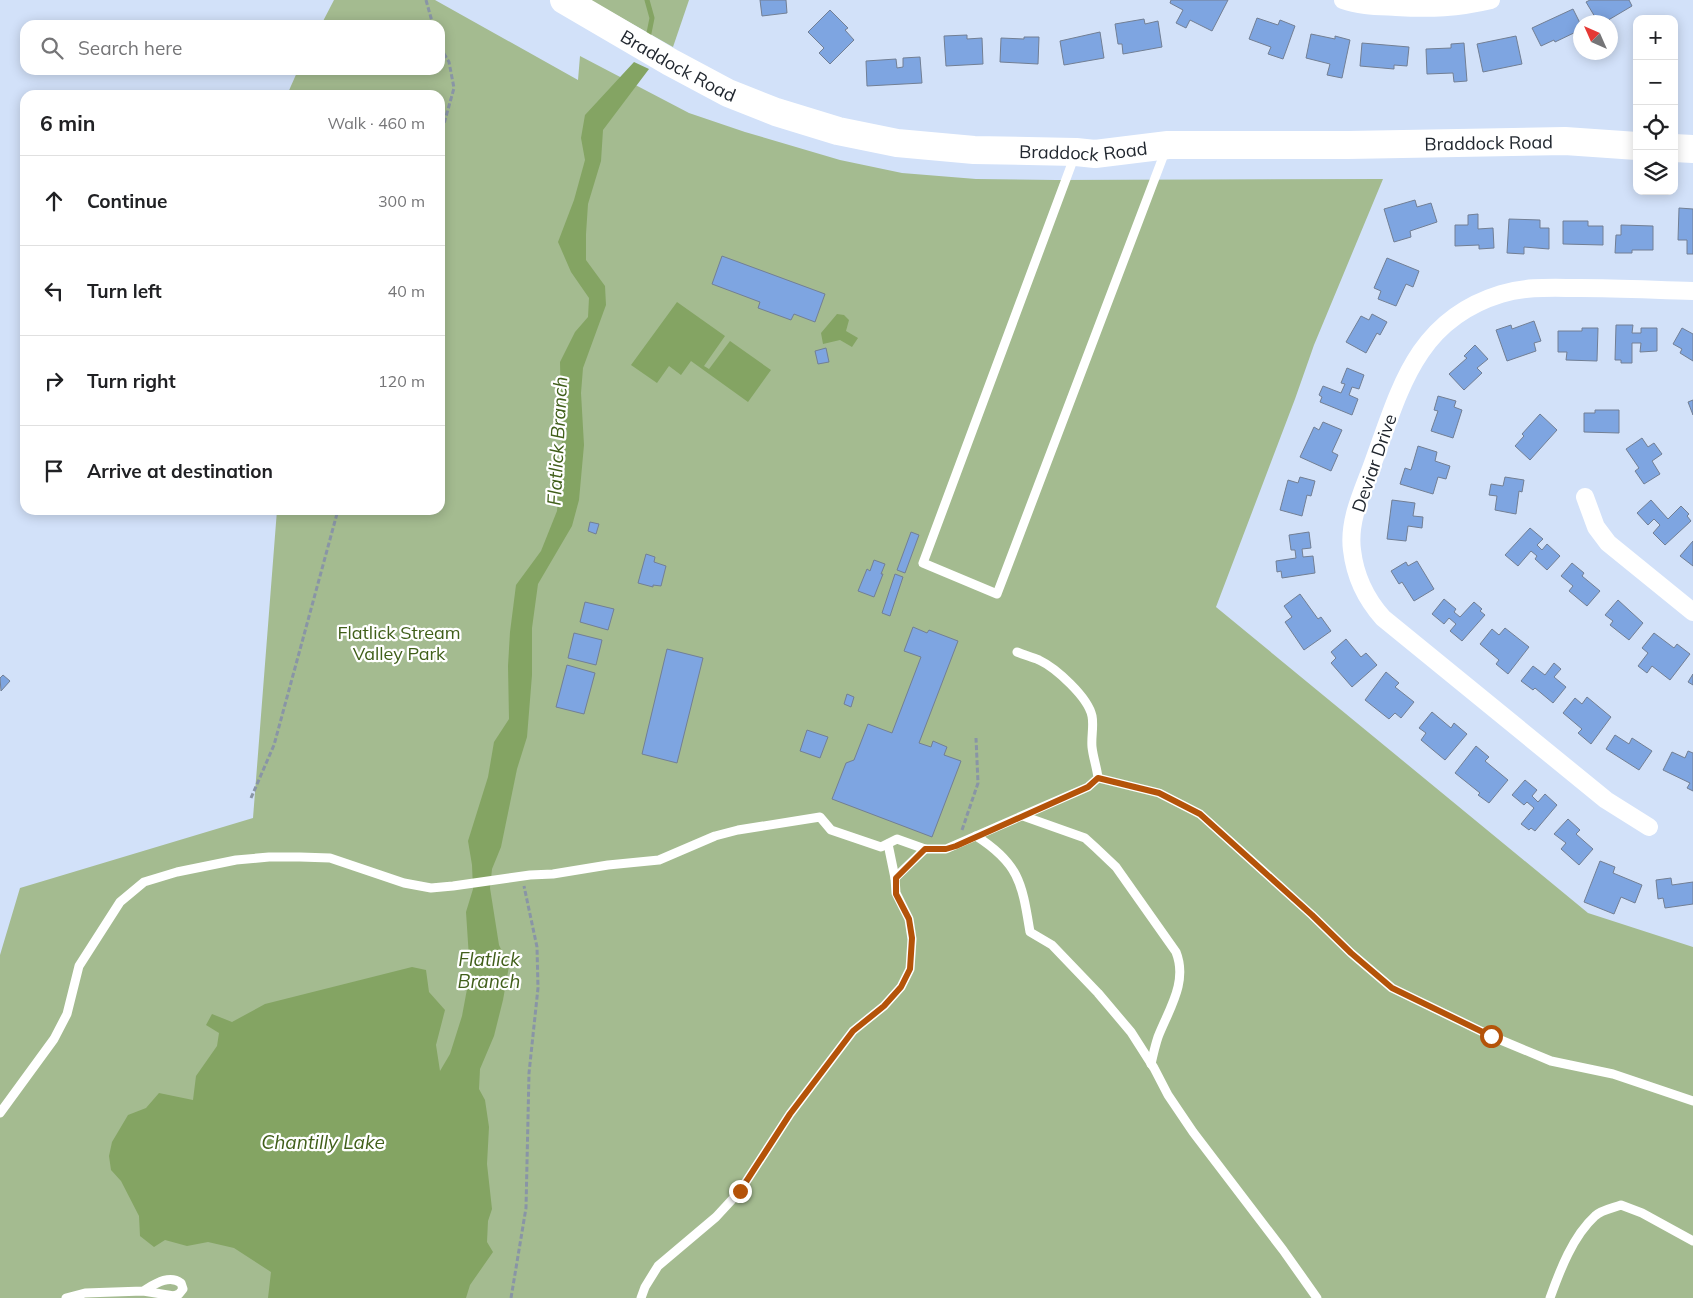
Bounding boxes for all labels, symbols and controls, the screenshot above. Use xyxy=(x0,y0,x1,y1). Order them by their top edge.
north arrow xyxy=(1573,15,1618,60)
map controls xyxy=(1633,15,1678,195)
button: + xyxy=(1633,15,1678,60)
search box xyxy=(20,20,445,75)
street label: Braddock Road xyxy=(617,24,739,107)
icon: search xyxy=(38,34,66,62)
text: Search here xyxy=(78,36,182,60)
button: − xyxy=(1633,60,1678,105)
button: locate xyxy=(1633,105,1678,150)
text: 6 min xyxy=(40,110,95,136)
text: Walk · 460 m xyxy=(327,113,425,133)
street label: Braddock Road xyxy=(1424,130,1553,155)
street label: Braddock Road xyxy=(1019,136,1149,166)
button: layers xyxy=(1633,150,1678,195)
icon: ahead xyxy=(40,187,68,215)
text: Continue xyxy=(87,189,167,213)
text: 300 m xyxy=(378,191,425,211)
icon: left xyxy=(40,277,68,305)
text: Turn left xyxy=(87,279,162,303)
text: 40 m xyxy=(388,281,425,301)
icon: right xyxy=(40,367,68,395)
text: Turn right xyxy=(87,369,176,393)
text: 120 m xyxy=(378,371,425,391)
water label: Flatlick Branch xyxy=(542,376,572,506)
street label: Deviar Drive xyxy=(1346,411,1402,515)
icon: arrive xyxy=(40,457,68,485)
text: Arrive at destination xyxy=(87,459,273,483)
park label: Flatlick Stream Valley Park xyxy=(337,621,461,665)
water label: Flatlick Branch xyxy=(458,947,521,993)
route start xyxy=(1480,1025,1503,1048)
water label: Chantilly Lake xyxy=(261,1130,385,1154)
route end xyxy=(729,1180,752,1203)

